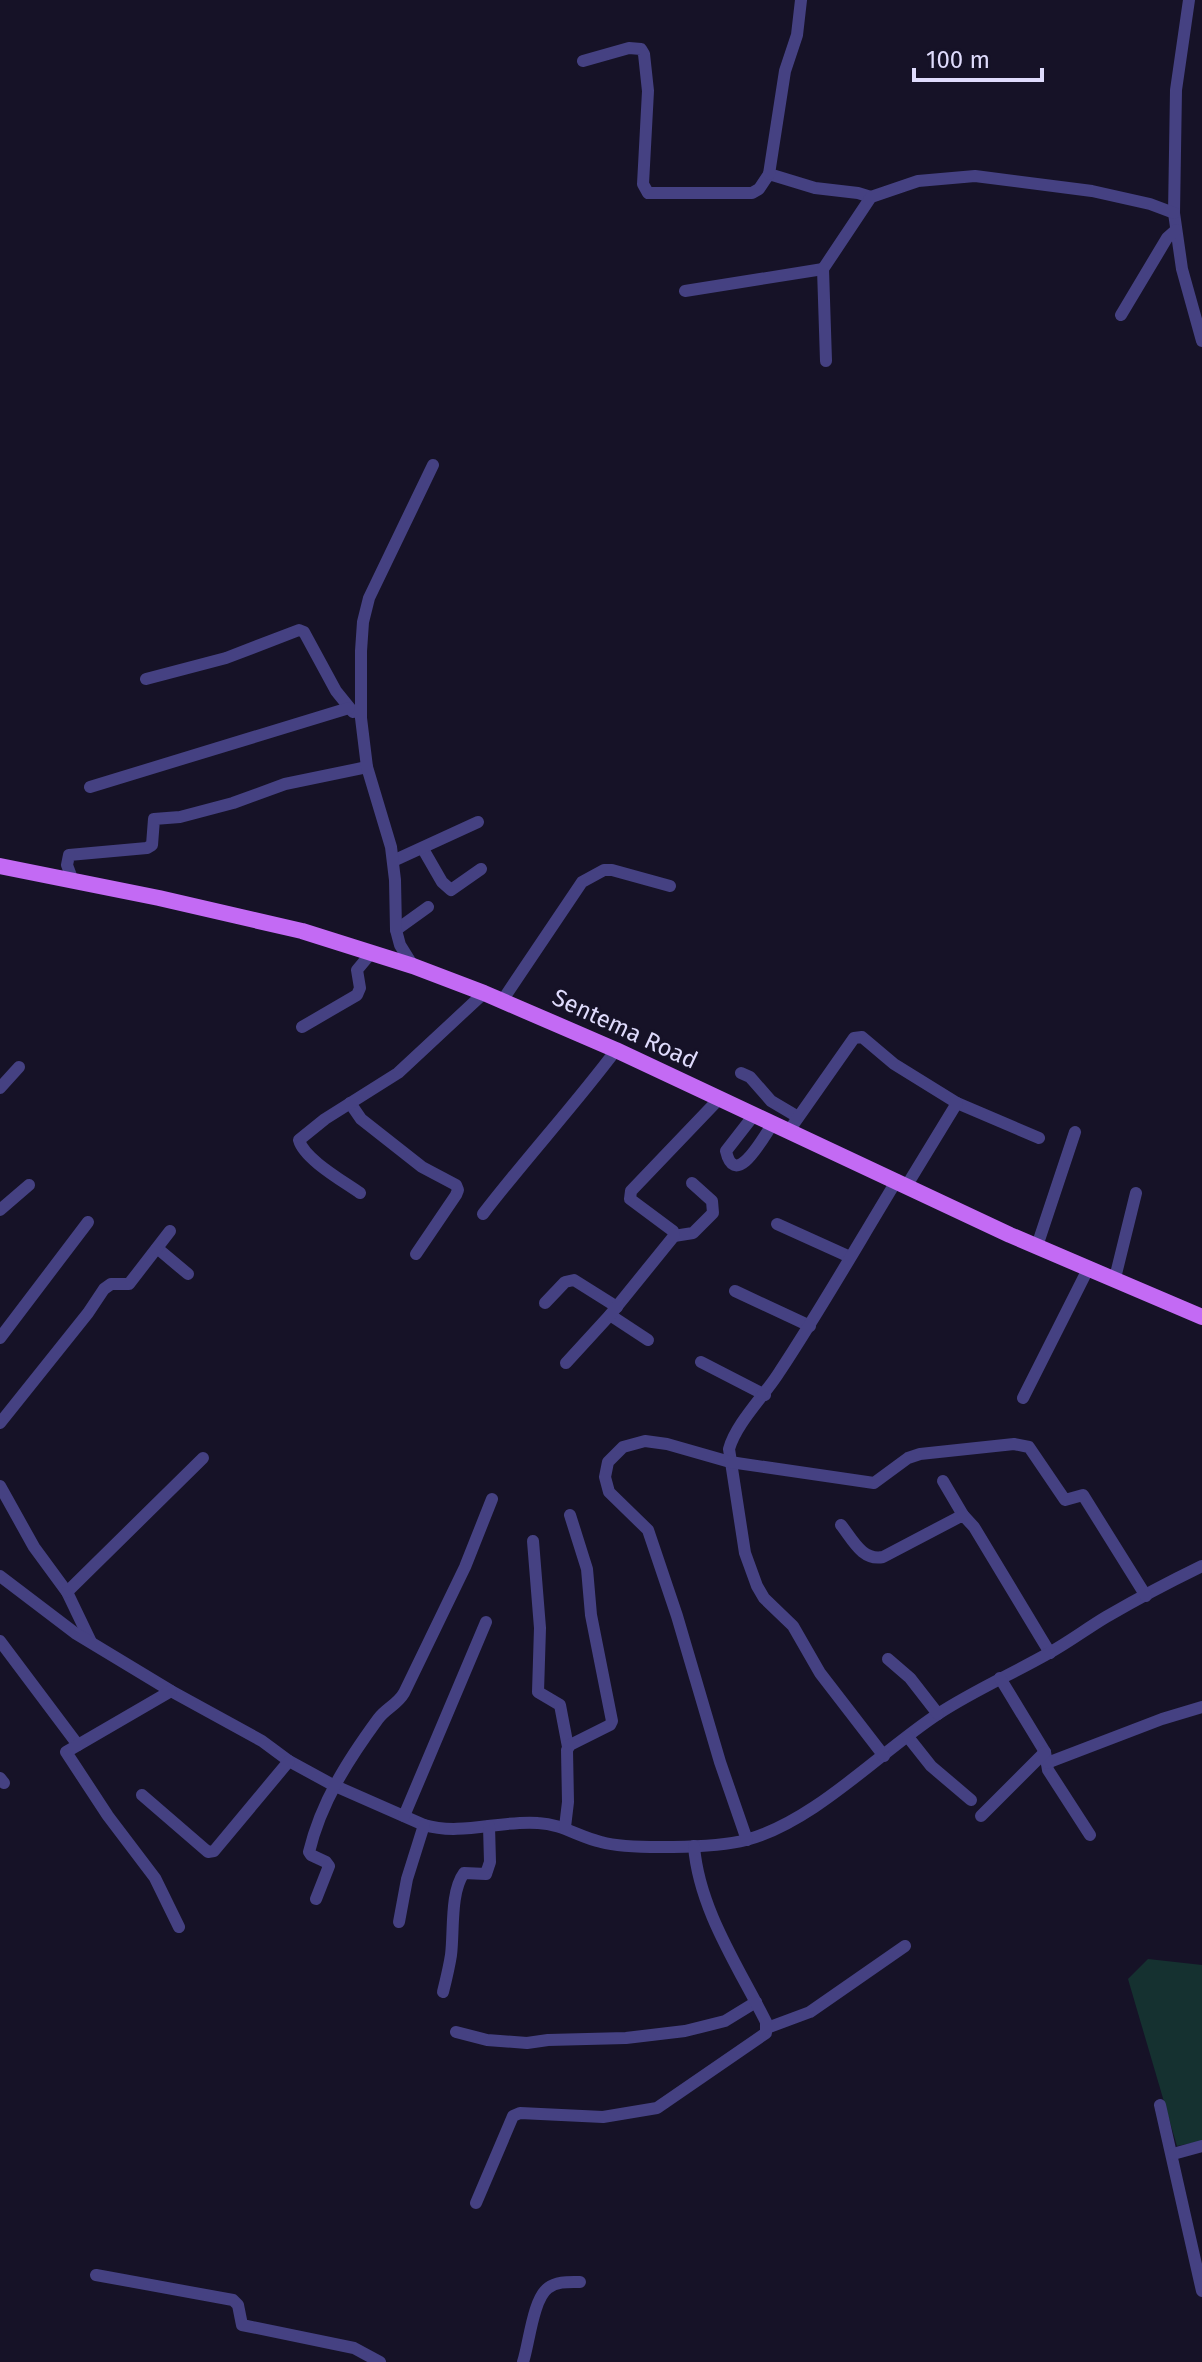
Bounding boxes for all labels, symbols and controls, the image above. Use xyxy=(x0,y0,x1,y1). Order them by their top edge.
scale bar xyxy=(914,32,1042,82)
text: 100 m xyxy=(926,46,990,74)
street label: Sentema Road xyxy=(548,983,702,1075)

